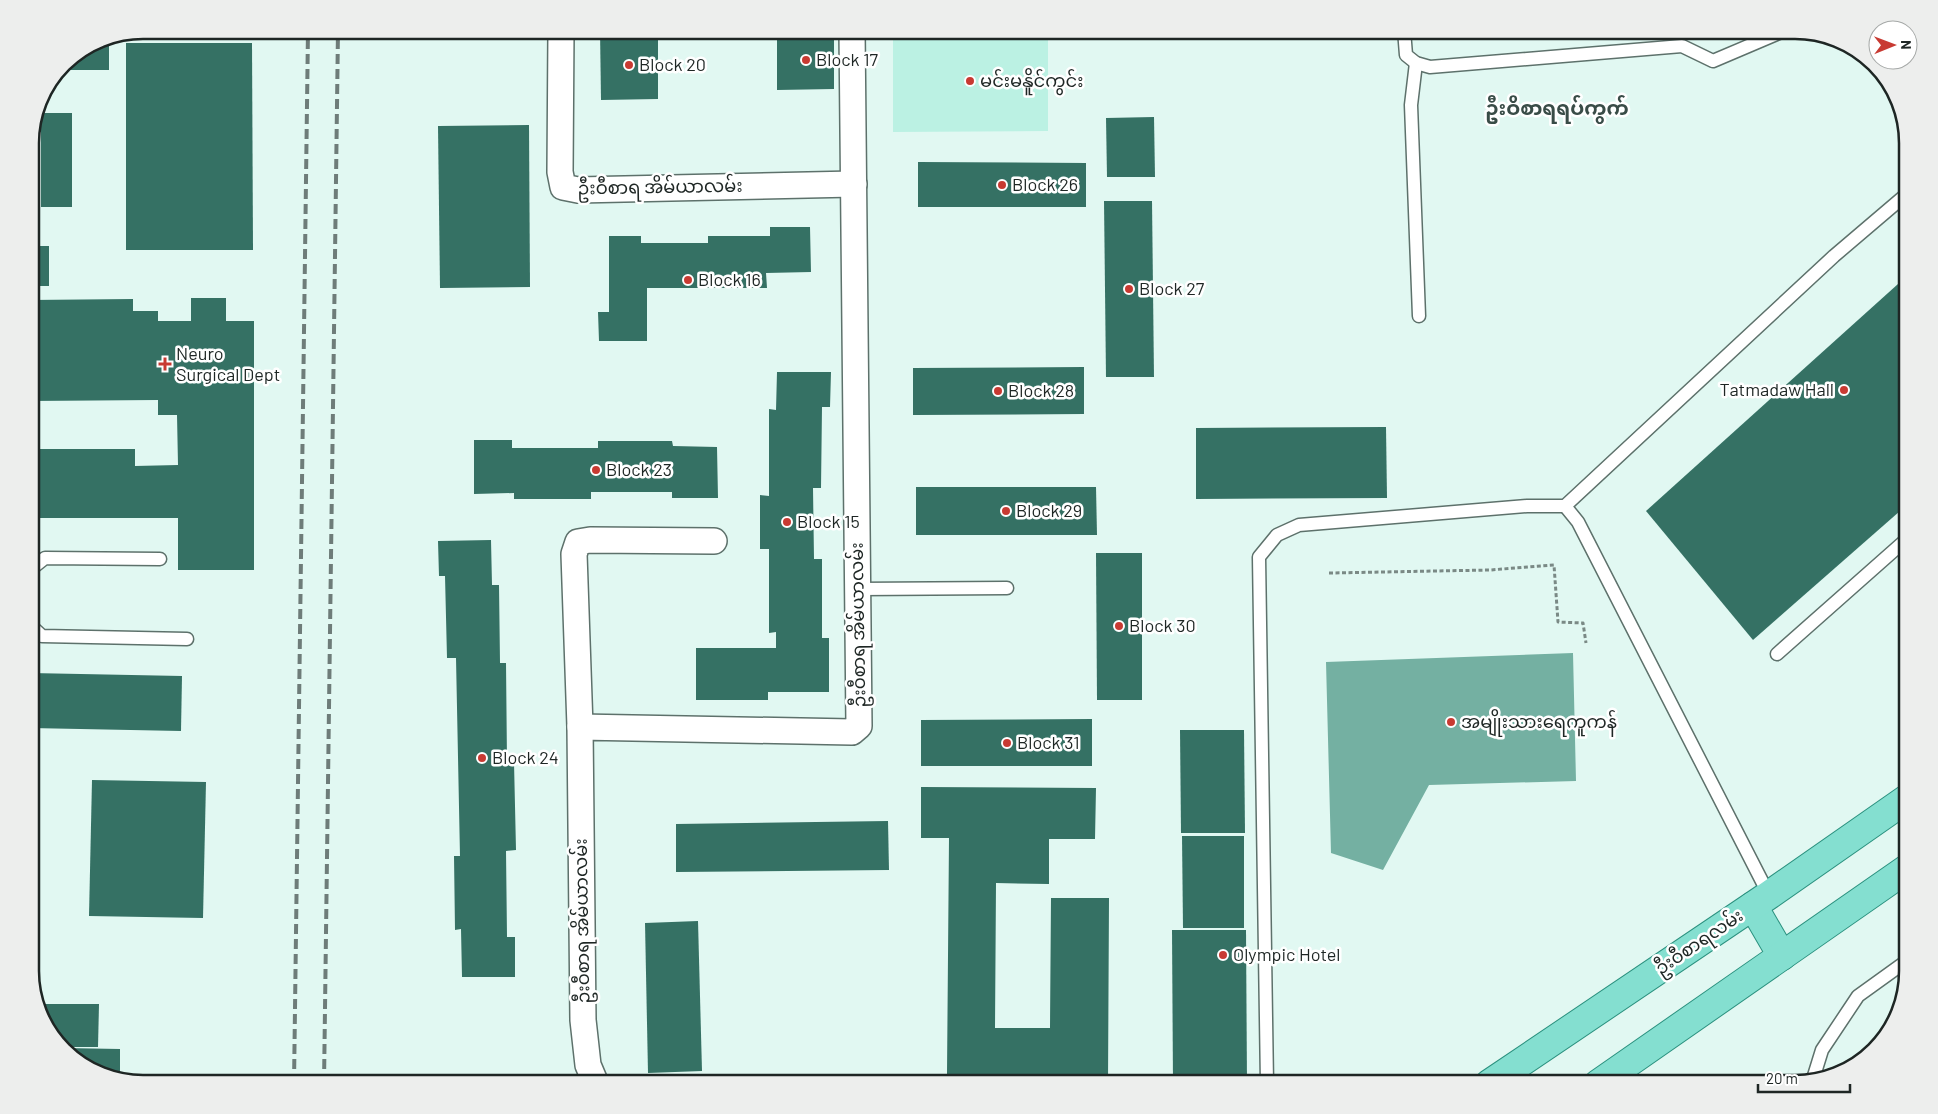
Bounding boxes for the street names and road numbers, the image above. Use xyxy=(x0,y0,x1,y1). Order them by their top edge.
street label: ဦးဝီစာရ အိမ်ယာလမ်း xyxy=(577,172,743,203)
street label: ဦးဝီစာရ အိမ်ယာလမ်း xyxy=(843,542,874,708)
street label: ဦးဝီစာရ အိမ်ယာလမ်း xyxy=(567,838,598,1004)
street label: ဦးဝီစာရလမ်း xyxy=(1649,902,1750,983)

